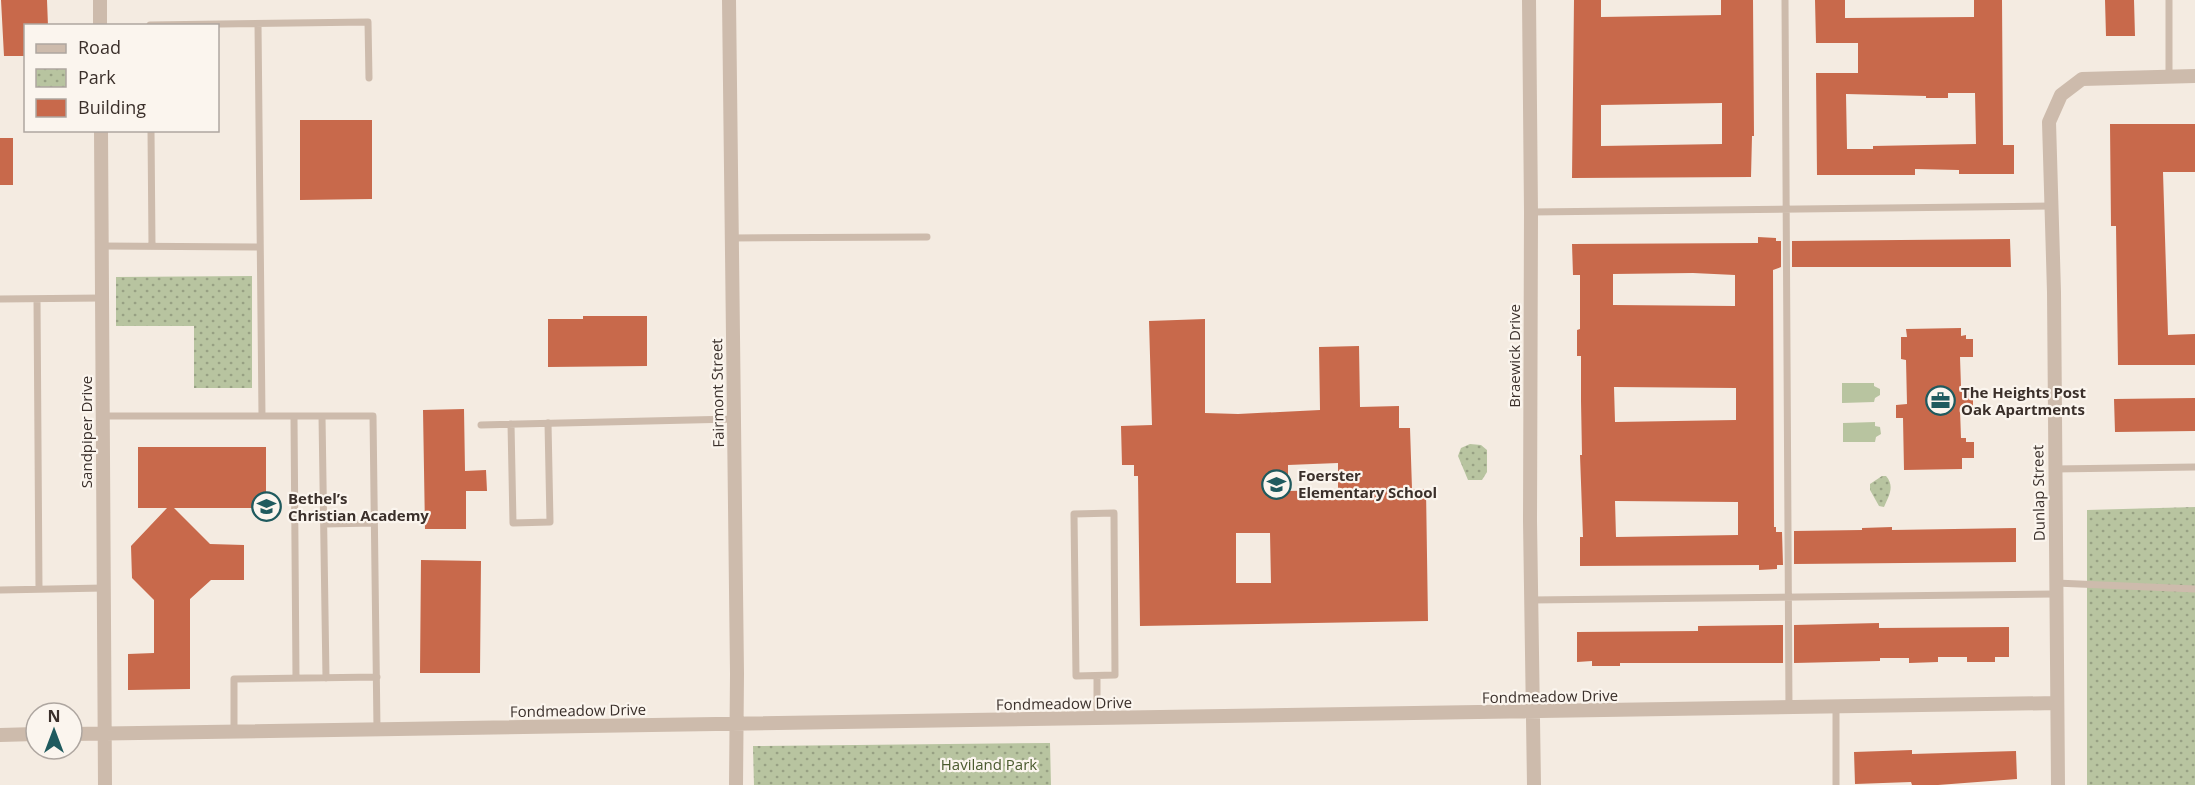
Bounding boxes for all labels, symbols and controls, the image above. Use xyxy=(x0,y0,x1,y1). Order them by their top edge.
legend xyxy=(24,24,219,132)
text: Road xyxy=(78,35,121,59)
text: Park xyxy=(78,65,116,89)
text: Building xyxy=(78,95,146,119)
street label: Braewick Drive xyxy=(1504,304,1524,408)
street label: Fairmont Street xyxy=(706,338,728,448)
street label: Sandpiper Drive xyxy=(76,376,96,488)
place label: The Heights Post Oak Apartments xyxy=(1961,382,2087,419)
office icon: The Heights Post Oak Apartments xyxy=(1924,385,1956,417)
street label: Dunlap Street xyxy=(2027,445,2049,541)
place label: Foerster Elementary School xyxy=(1298,465,1437,502)
school or university icon: Foerster Elementary School xyxy=(1261,468,1293,500)
place label: Bethel’s Christian Academy xyxy=(288,488,429,525)
school or university icon: Bethel’s Christian Academy xyxy=(251,491,283,523)
street label: Fondmeadow Drive xyxy=(1482,685,1618,707)
street label: Fondmeadow Drive xyxy=(996,692,1132,714)
street label: Fondmeadow Drive xyxy=(510,699,646,721)
north arrow xyxy=(24,701,84,761)
text: N xyxy=(47,705,61,727)
park label: Haviland Park xyxy=(941,754,1037,774)

